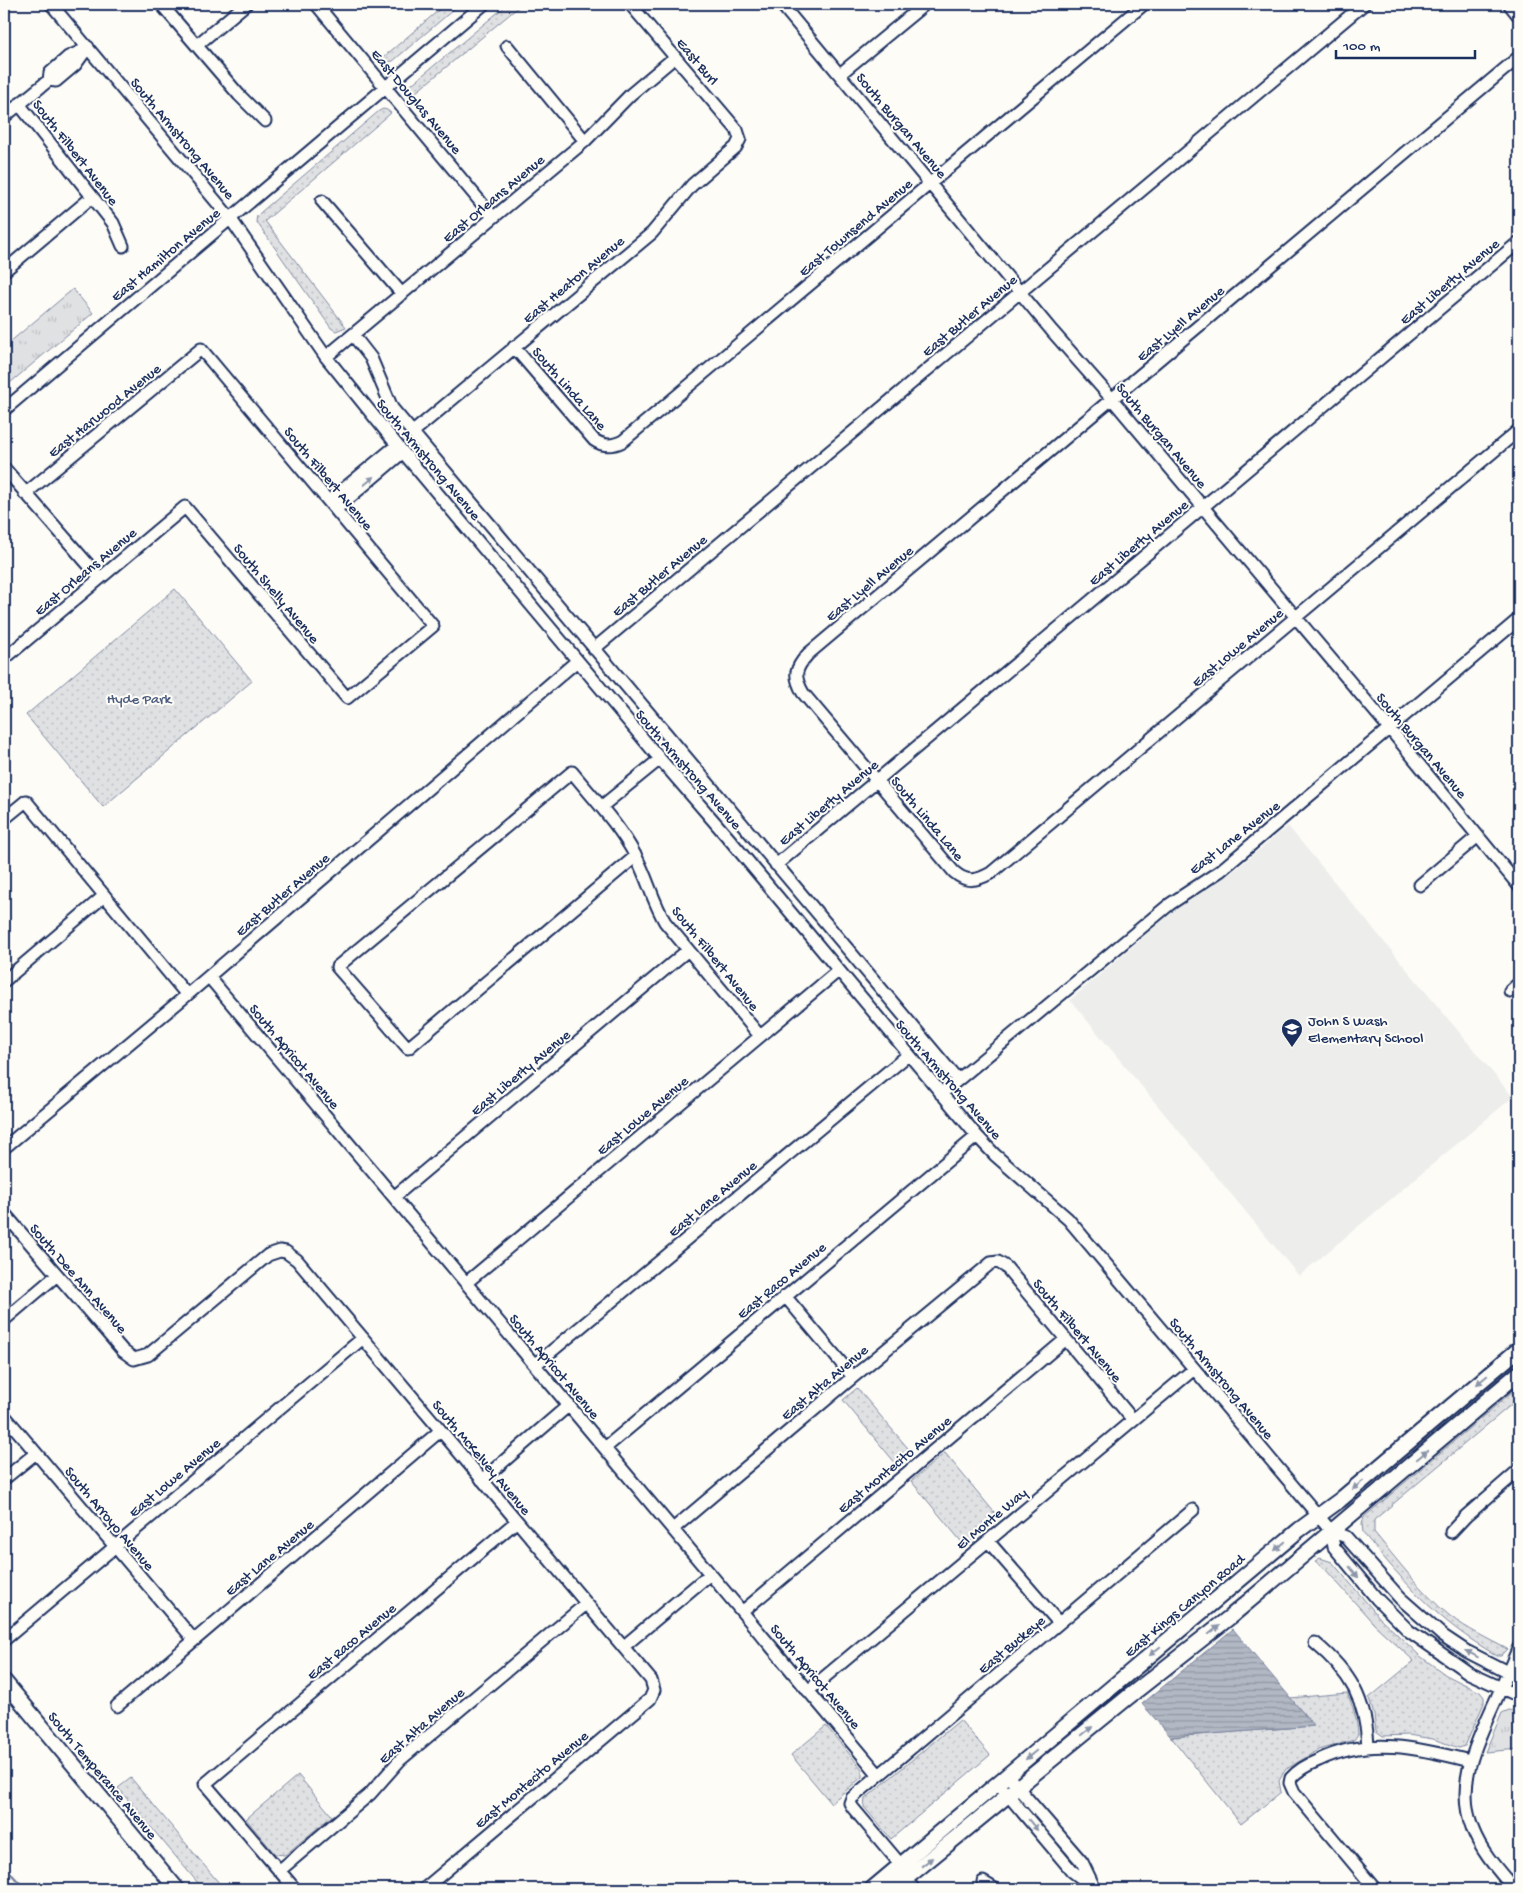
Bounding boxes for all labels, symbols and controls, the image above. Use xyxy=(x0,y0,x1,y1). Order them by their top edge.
scale bar xyxy=(1336,28,1474,60)
street label: East Burl xyxy=(672,35,721,90)
text: 100 m xyxy=(1342,38,1381,56)
street label: East Douglas Avenue xyxy=(366,46,465,159)
street label: South Burgan Avenue xyxy=(851,70,950,183)
street label: South Armstrong Avenue xyxy=(125,75,238,204)
street label: South Filbert Avenue xyxy=(27,97,122,210)
street label: East Orleans Avenue xyxy=(440,151,549,248)
street label: East Townsend Avenue xyxy=(796,176,917,281)
street label: East Hamilton Avenue xyxy=(108,205,225,306)
street label: East Heaton Avenue xyxy=(520,233,629,328)
street label: East Liberty Avenue xyxy=(1397,235,1504,330)
street label: East Butler Avenue xyxy=(919,271,1022,362)
street label: East Lyell Avenue xyxy=(1134,283,1229,366)
street label: South Linda Lane xyxy=(527,344,610,435)
street label: East Harwood Avenue xyxy=(45,360,165,463)
street label: South Burgan Avenue xyxy=(1111,380,1210,493)
street label: South Armstrong Avenue xyxy=(371,396,484,525)
street label: South Filbert Avenue xyxy=(279,424,376,535)
one-way arrow xyxy=(363,475,375,487)
street label: East Liberty Avenue xyxy=(1086,496,1193,591)
street label: East Orleans Avenue xyxy=(32,524,141,621)
street label: East Butler Avenue xyxy=(609,531,712,622)
street label: South Shelly Avenue xyxy=(228,541,323,648)
street label: East Lyell Avenue xyxy=(823,543,918,626)
street label: East Lowe Avenue xyxy=(1189,605,1288,692)
street label: South Burgan Avenue xyxy=(1371,690,1470,803)
park label: Hyde Park xyxy=(107,691,173,709)
street label: South Armstrong Avenue xyxy=(630,707,745,834)
street label: East Liberty Avenue xyxy=(776,756,883,851)
street label: South Linda Lane xyxy=(886,773,967,865)
street label: East Lane Avenue xyxy=(1186,797,1284,880)
street label: East Butler Avenue xyxy=(233,850,334,941)
street label: South Filbert Avenue xyxy=(667,903,762,1015)
street label: South Apricot Avenue xyxy=(244,1001,343,1114)
place label: John S Wash Elementary School xyxy=(1308,1013,1424,1048)
street label: South Armstrong Avenue xyxy=(890,1017,1005,1144)
school or university icon: John S Wash Elementary School xyxy=(1280,1017,1304,1048)
street label: East Liberty Avenue xyxy=(468,1026,575,1121)
street label: East Lowe Avenue xyxy=(594,1073,693,1160)
street label: East Lane Avenue xyxy=(665,1157,761,1242)
street label: South Dee Ann Avenue xyxy=(25,1221,130,1338)
street label: East Raco Avenue xyxy=(734,1239,831,1324)
street label: South Filbert Avenue xyxy=(1028,1276,1125,1387)
street label: South Apricot Avenue xyxy=(504,1311,603,1424)
street label: South Armstrong Avenue xyxy=(1164,1315,1277,1444)
street label: East Alta Avenue xyxy=(778,1342,873,1425)
one-way arrow xyxy=(1476,1374,1488,1385)
street label: South McKelvey Avenue xyxy=(427,1397,534,1520)
street label: East Montecito Avenue xyxy=(835,1413,956,1518)
street label: East Lowe Avenue xyxy=(126,1435,225,1522)
one-way arrow xyxy=(1415,1449,1428,1460)
street label: South Arroyo Avenue xyxy=(60,1463,157,1575)
one-way arrow xyxy=(1351,1479,1364,1490)
street label: El Monte Way xyxy=(953,1484,1032,1555)
street label: East Lane Avenue xyxy=(222,1516,318,1601)
one-way arrow xyxy=(1274,1541,1287,1552)
street label: East Kings Canyon Road xyxy=(1122,1550,1250,1662)
one-way arrow xyxy=(1349,1565,1360,1578)
street label: East Raco Avenue xyxy=(304,1600,401,1685)
street label: East Buckeye xyxy=(975,1612,1050,1679)
street label: South Apricot Avenue xyxy=(765,1621,864,1734)
one-way arrow xyxy=(1207,1624,1220,1635)
one-way arrow xyxy=(1149,1645,1162,1656)
one-way arrow xyxy=(1466,1650,1479,1659)
street label: East Alta Avenue xyxy=(376,1684,469,1769)
street label: South Temperance Avenue xyxy=(43,1709,160,1844)
one-way arrow xyxy=(1080,1726,1093,1737)
street label: East Montecito Avenue xyxy=(472,1728,593,1833)
one-way arrow xyxy=(1025,1749,1037,1761)
one-way arrow xyxy=(1028,1818,1039,1831)
one-way arrow xyxy=(920,1856,933,1867)

